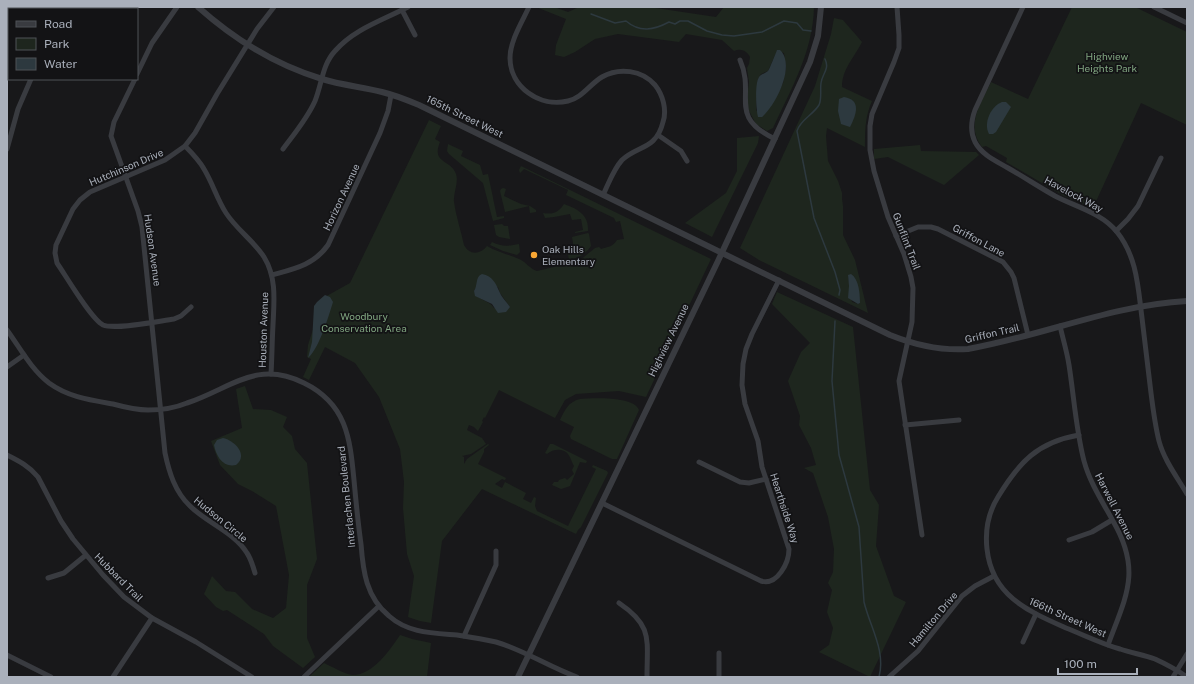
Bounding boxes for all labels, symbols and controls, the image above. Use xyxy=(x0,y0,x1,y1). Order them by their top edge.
legend xyxy=(8,8,138,80)
text: Road xyxy=(44,17,72,31)
text: Park xyxy=(44,37,70,51)
park label: Highview Heights Park xyxy=(1077,50,1137,74)
text: Water xyxy=(44,57,78,71)
street label: 165th Street West xyxy=(425,92,505,140)
street label: Hutchinson Drive xyxy=(87,146,165,188)
street label: Horizon Avenue xyxy=(320,161,362,232)
street label: Havelock Way xyxy=(1042,173,1106,215)
street label: Gunflint Trail xyxy=(891,211,923,271)
street label: Hudson Avenue xyxy=(142,213,164,287)
street label: Griffon Lane xyxy=(951,221,1008,259)
place label: Oak Hills Elementary xyxy=(542,243,596,267)
marker: Oak Hills Elementary xyxy=(529,250,539,260)
street label: Houston Avenue xyxy=(256,292,270,368)
street label: Highview Avenue xyxy=(645,301,691,378)
park label: Woodbury Conservation Area xyxy=(321,310,407,334)
street label: Griffon Trail xyxy=(964,321,1020,345)
street label: Interlachen Boulevard xyxy=(335,446,357,548)
street label: Hearthside Way xyxy=(768,471,802,545)
street label: Harwell Avenue xyxy=(1093,471,1137,542)
street label: Hudson Circle xyxy=(192,494,250,544)
street label: Hubbard Trail xyxy=(92,550,146,604)
street label: Hamilton Drive xyxy=(906,589,960,649)
street label: 166th Street West xyxy=(1027,595,1109,640)
scale bar xyxy=(1058,650,1137,676)
text: 100 m xyxy=(1064,657,1097,671)

